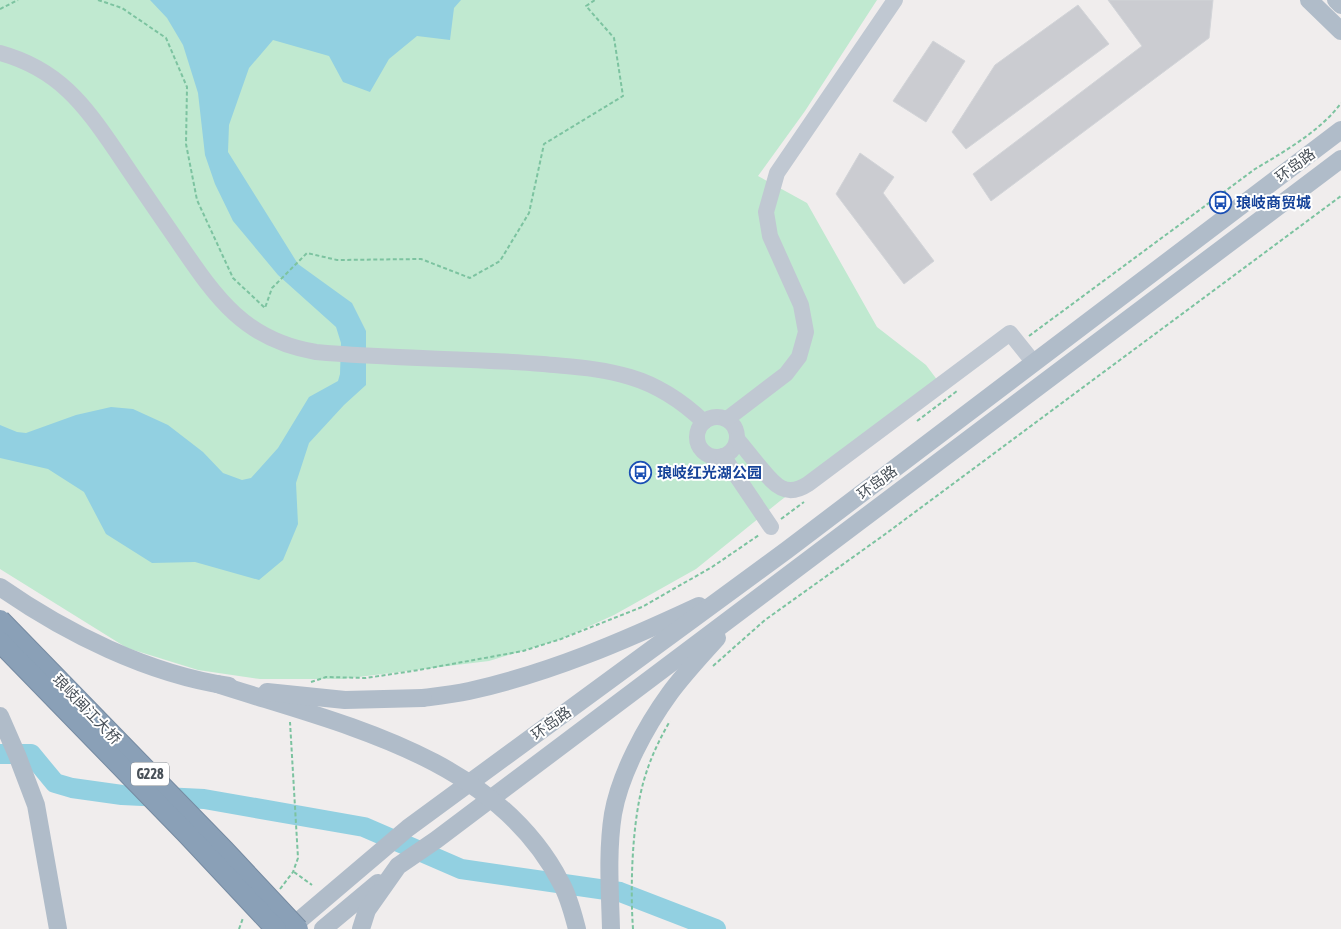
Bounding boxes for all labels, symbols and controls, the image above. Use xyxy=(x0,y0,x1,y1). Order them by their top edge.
street label: 环岛路 xyxy=(1272,145,1318,185)
bus stop icon: 琅岐商贸城 xyxy=(1208,190,1232,214)
place label: 琅岐商贸城 xyxy=(1236,194,1311,211)
bus stop icon: 琅岐红光湖公园 xyxy=(629,460,653,484)
street label: 环岛路 xyxy=(854,462,900,502)
place label: 琅岐红光湖公园 xyxy=(657,464,762,481)
street label: 琅岐闽江大桥 xyxy=(50,671,124,747)
street label: 环岛路 xyxy=(528,703,574,743)
road number: G228 xyxy=(131,762,169,786)

